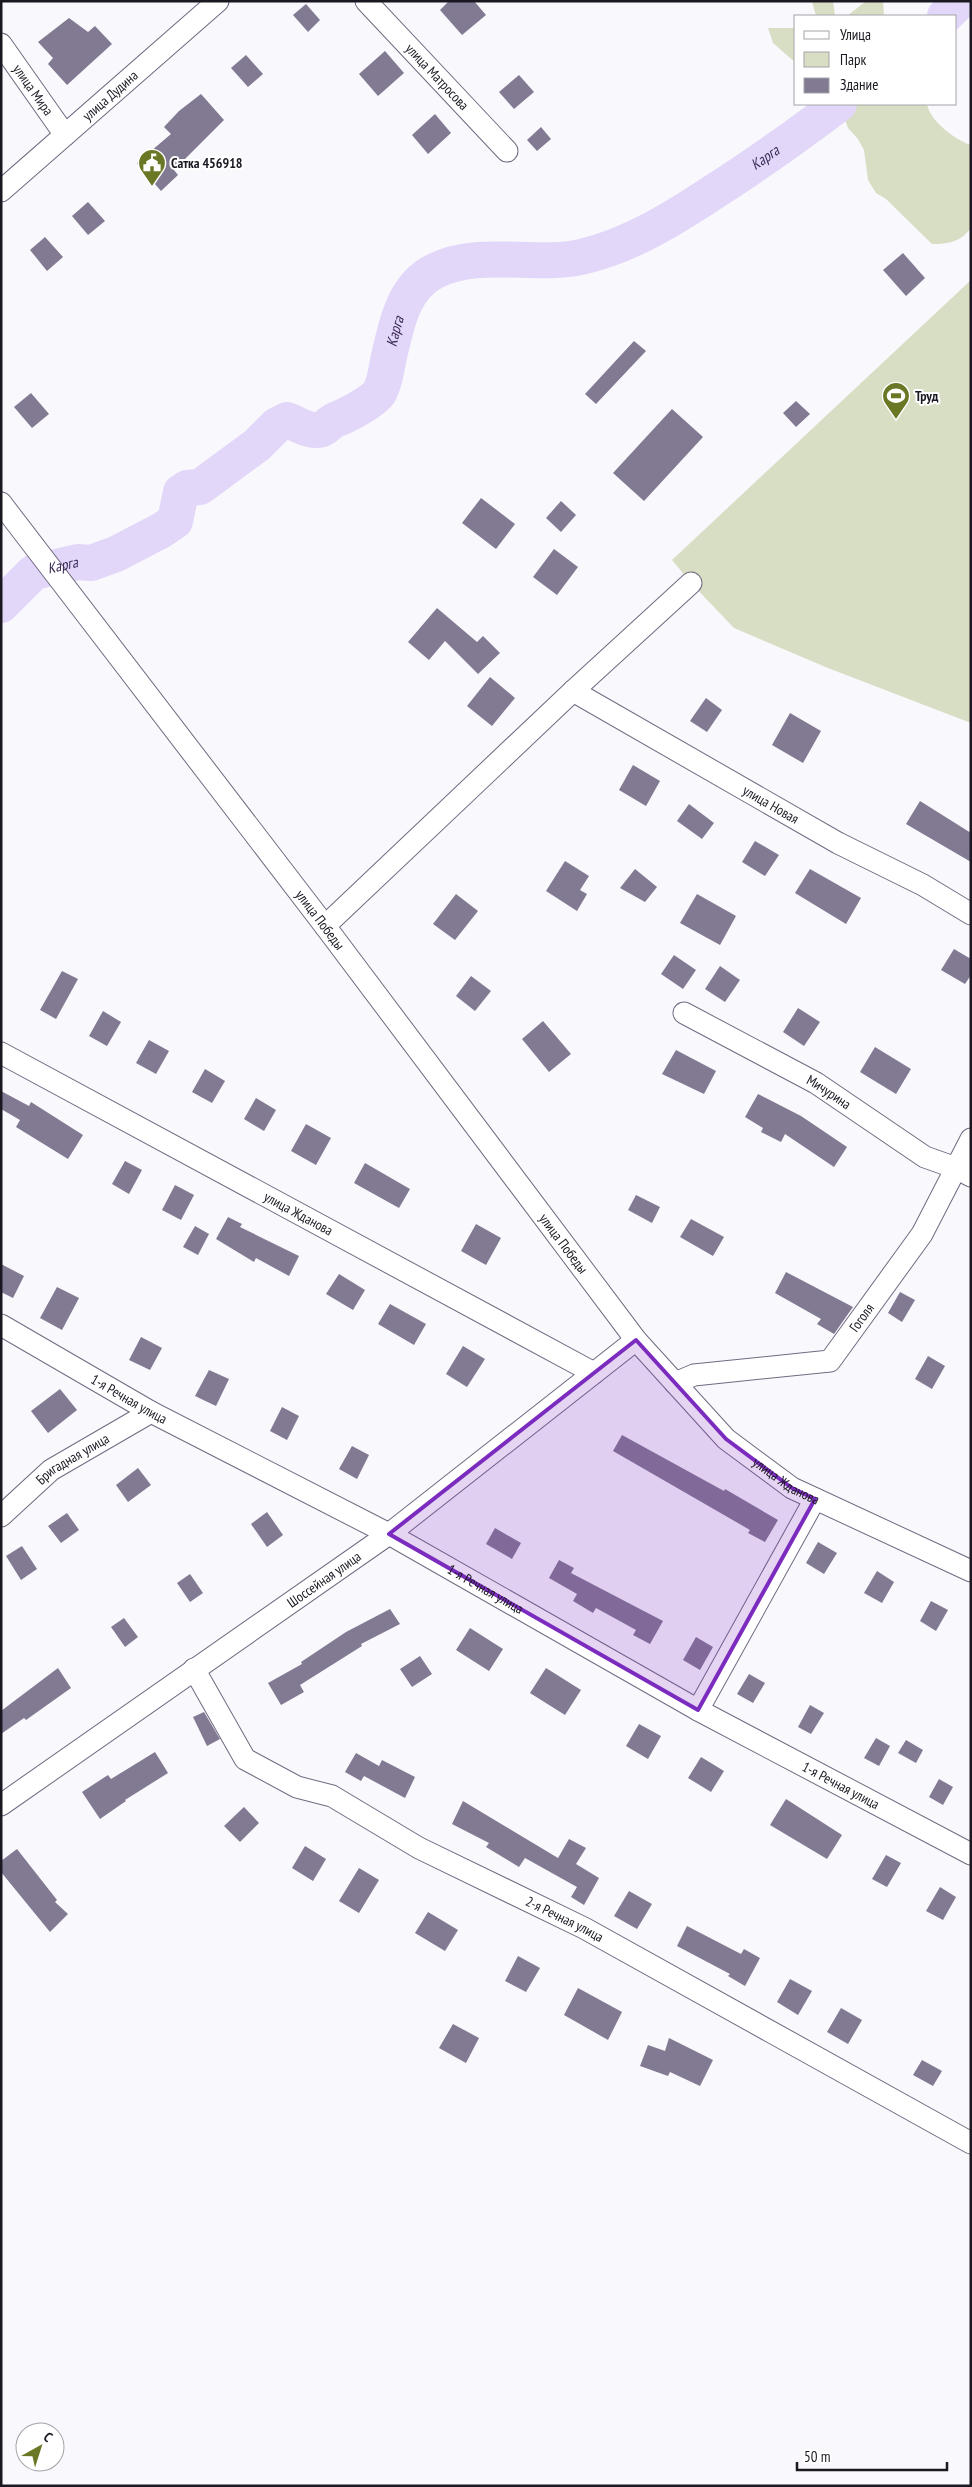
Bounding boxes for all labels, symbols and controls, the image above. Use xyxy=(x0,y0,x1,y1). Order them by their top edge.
legend xyxy=(794,15,957,105)
text: Улица xyxy=(840,25,871,44)
street label: улица Матросова xyxy=(402,40,473,114)
text: Парк xyxy=(840,50,866,69)
street label: улица Мира xyxy=(9,61,57,119)
street label: улица Дудина xyxy=(79,66,142,125)
text: Здание xyxy=(840,75,878,94)
water label: Карга xyxy=(747,140,783,174)
public building icon: Сатка 456918 xyxy=(137,148,167,187)
place label: Сатка 456918 xyxy=(171,154,243,172)
water label: Карга xyxy=(382,313,408,348)
sports icon: Труд xyxy=(881,381,911,420)
place label: Труд xyxy=(915,387,939,405)
water label: Карга xyxy=(46,552,80,578)
street label: улица Новая xyxy=(739,781,802,828)
street label: улица Победы xyxy=(292,886,349,953)
street label: Мичурина xyxy=(804,1071,855,1113)
street label: улица Жданова xyxy=(261,1188,336,1239)
street label: улица Победы xyxy=(535,1210,592,1277)
street label: Гоголя xyxy=(845,1300,878,1335)
street label: 1-я Речная улица xyxy=(88,1370,170,1428)
street label: Бригадная улица xyxy=(32,1429,112,1488)
street label: улица Жданова xyxy=(749,1453,822,1509)
street label: Шоссейная улица xyxy=(284,1547,364,1611)
street label: 1-я Речная улица xyxy=(444,1560,527,1618)
street label: 1-я Речная улица xyxy=(799,1758,883,1813)
street label: 2-я Речная улица xyxy=(523,1892,607,1946)
north arrow xyxy=(15,2422,65,2472)
text: С xyxy=(40,2428,57,2446)
scale bar xyxy=(797,2440,947,2472)
text: 50 m xyxy=(804,2447,830,2466)

